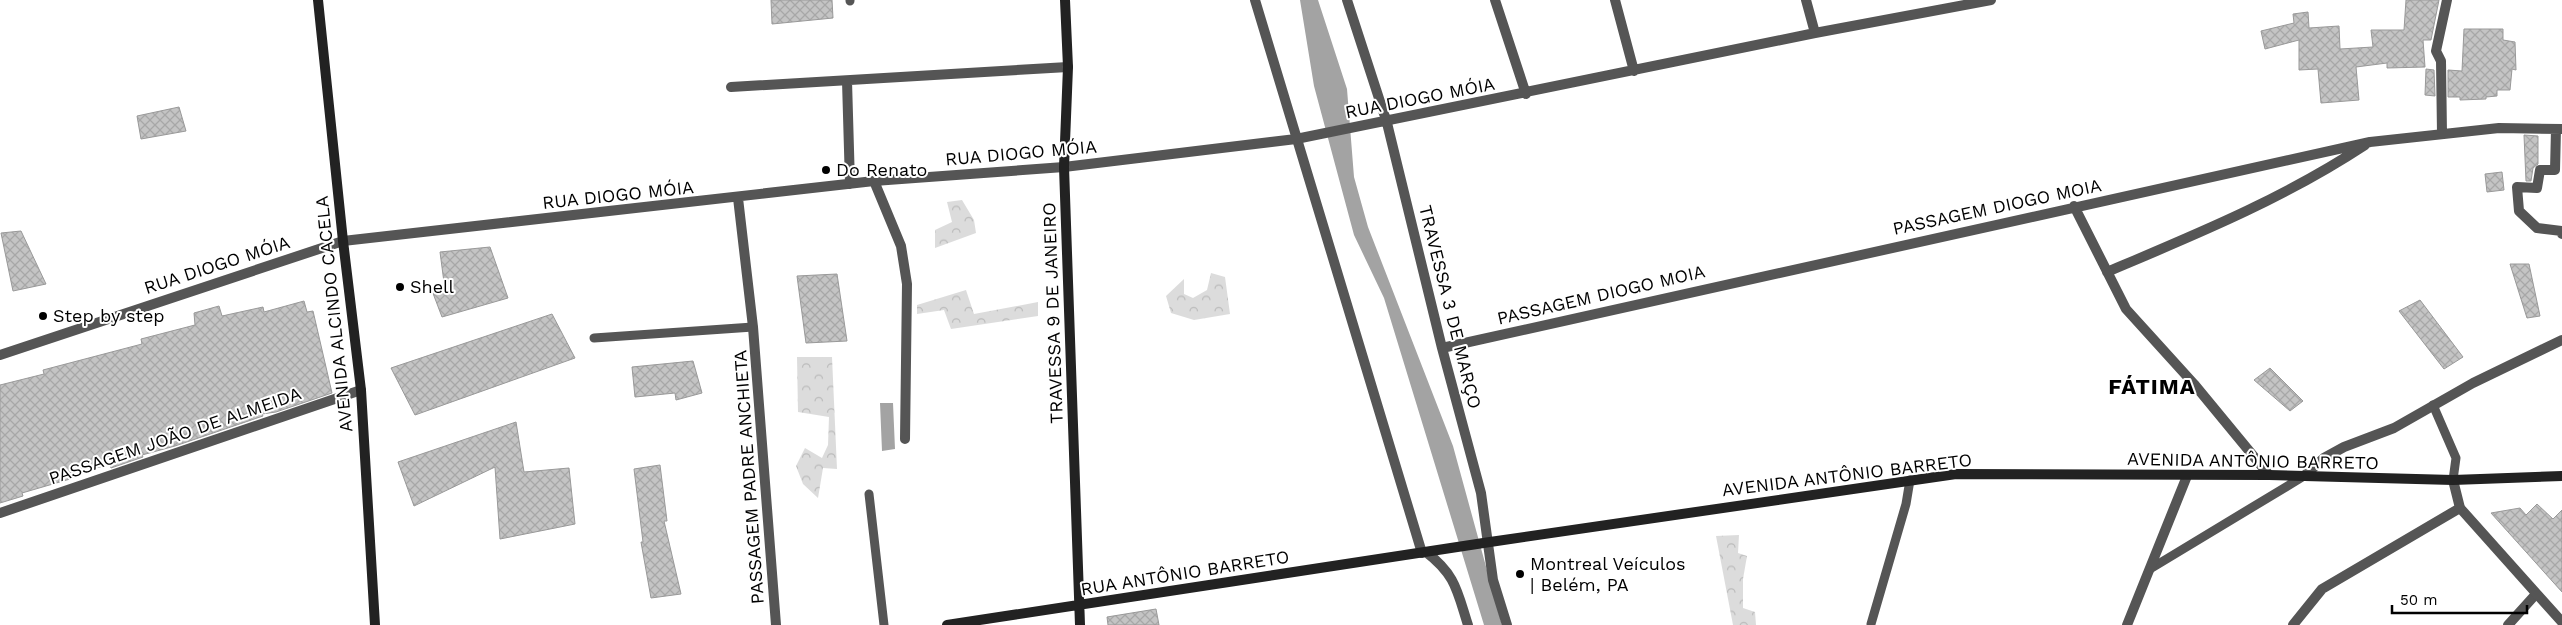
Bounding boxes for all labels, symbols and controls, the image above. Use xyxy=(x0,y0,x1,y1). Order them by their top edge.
street label: RUA DIOGO MÓIA xyxy=(1343,73,1497,122)
street label: RUA DIOGO MÓIA xyxy=(944,135,1098,170)
place label: Do Renato xyxy=(836,159,927,180)
marker: Do Renato xyxy=(820,164,832,176)
street label: PASSAGEM DIOGO MOIA xyxy=(1891,174,2103,239)
street label: RUA DIOGO MÓIA xyxy=(541,176,695,213)
street label: AVENIDA ALCINDO CACELA xyxy=(311,195,356,433)
street label: TRAVESSA 9 DE JANEIRO xyxy=(1038,202,1067,424)
street label: TRAVESSA 3 DE MARÇO xyxy=(1415,203,1486,411)
street label: RUA DIOGO MÓIA xyxy=(141,231,293,298)
street label: PASSAGEM DIOGO MOIA xyxy=(1495,260,1707,329)
place label: Shell xyxy=(410,276,455,297)
marker: Shell xyxy=(394,281,406,293)
place label: Step by step xyxy=(53,305,165,326)
marker: Step by step xyxy=(37,310,49,322)
street label: PASSAGEM PADRE ANCHIETA xyxy=(729,349,768,605)
district label: FÁTIMA xyxy=(2108,374,2196,399)
street label: PASSAGEM JOÃO DE ALMEIDA xyxy=(46,382,304,489)
street label: AVENIDA ANTÔNIO BARRETO xyxy=(2127,448,2379,473)
street label: AVENIDA ANTÔNIO BARRETO xyxy=(1721,449,1973,500)
street label: RUA ANTÔNIO BARRETO xyxy=(1079,546,1291,599)
place label: Montreal Veículos | Belém, PA xyxy=(1530,553,1686,595)
marker: Montreal Veículos | Belém, PA xyxy=(1514,568,1526,580)
scale bar xyxy=(2392,582,2527,614)
text: 50 m xyxy=(2400,591,2437,609)

